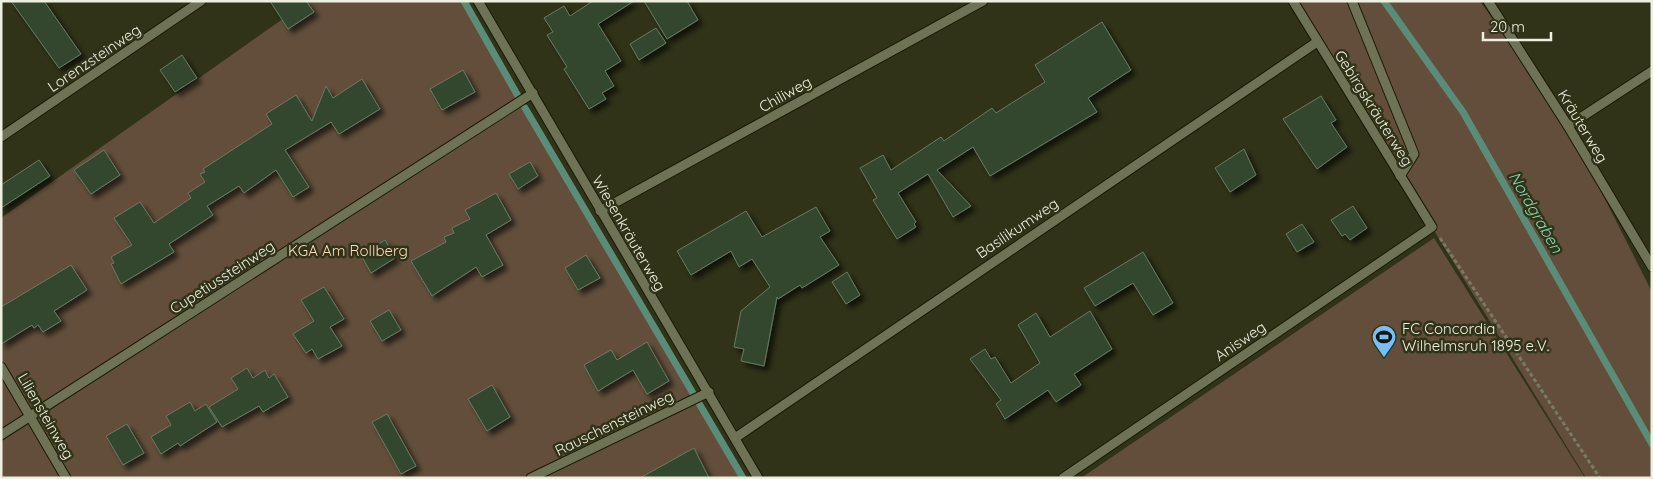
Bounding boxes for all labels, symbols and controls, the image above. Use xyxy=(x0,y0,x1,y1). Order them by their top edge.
scale bar xyxy=(1483,10,1550,42)
text: 20 m xyxy=(1490,17,1525,36)
street label: Lorenzsteinweg xyxy=(44,20,144,96)
street label: Gebirgskräuterweg xyxy=(1331,47,1417,169)
street label: Chiliweg xyxy=(755,72,815,116)
street label: Kräuterweg xyxy=(1554,86,1612,166)
water label: Nordgraben xyxy=(1505,168,1568,257)
street label: Wiesenkräuterweg xyxy=(588,172,670,294)
street label: Basilikumweg xyxy=(972,194,1062,262)
street label: Cupetiussteinweg xyxy=(166,236,278,318)
park label: KGA Am Rollberg xyxy=(288,241,408,260)
street label: Anisweg xyxy=(1211,317,1269,365)
place label: FC Concordia Wilhelmsruh 1895 e.V. xyxy=(1402,319,1549,355)
sports icon: FC Concordia Wilhelmsruh 1895 e.V. xyxy=(1371,324,1397,358)
street label: Liliensteinweg xyxy=(14,369,78,463)
street label: Rauschensteinweg xyxy=(552,386,676,460)

